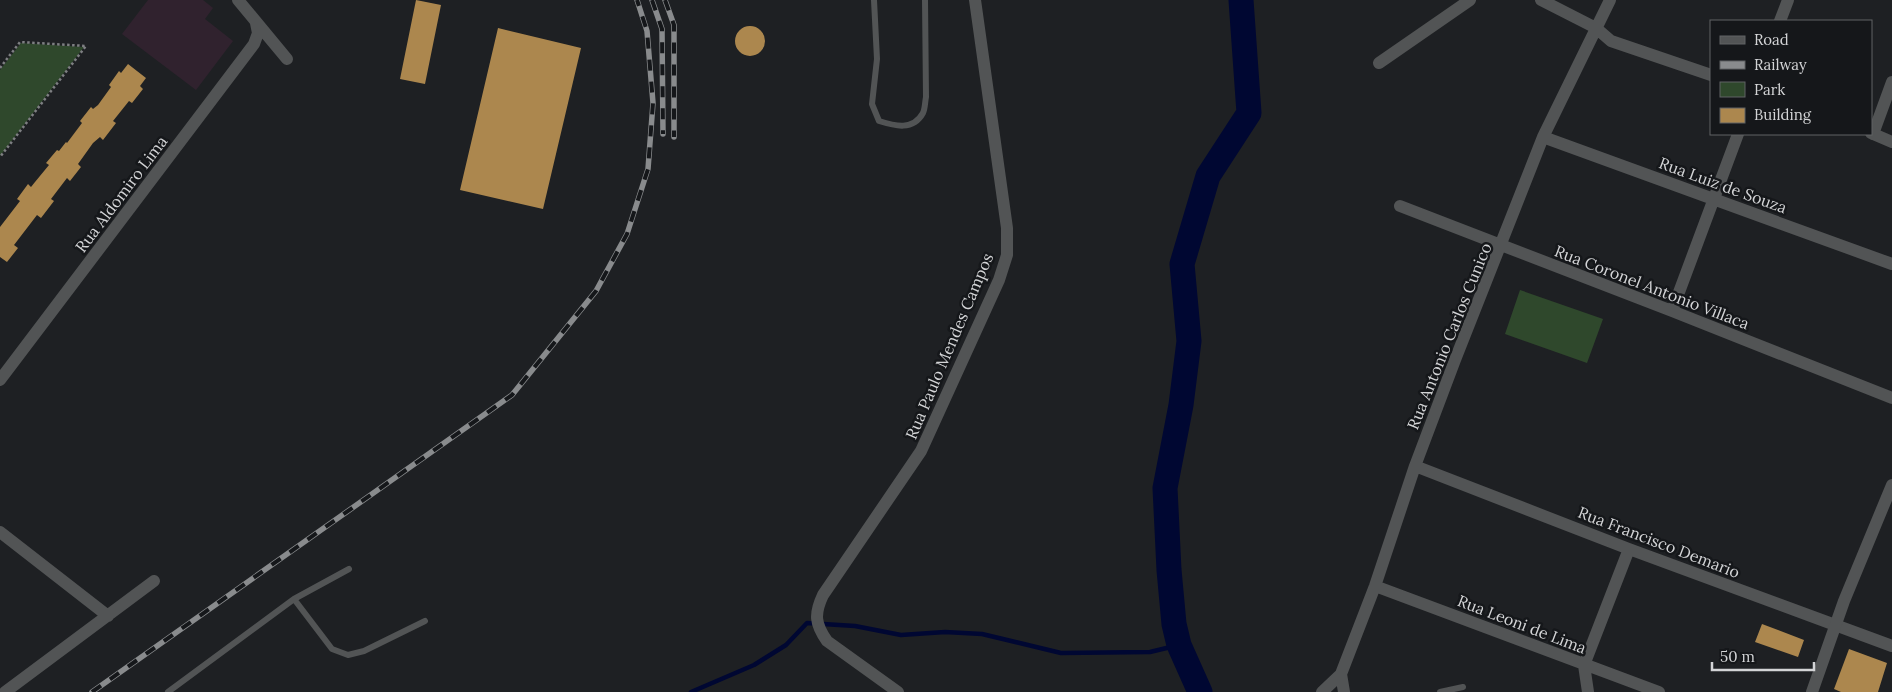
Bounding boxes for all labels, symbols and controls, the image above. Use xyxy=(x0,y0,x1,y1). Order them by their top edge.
legend xyxy=(1710,20,1872,135)
text: Road xyxy=(1754,30,1789,49)
text: Railway xyxy=(1754,55,1807,74)
text: Park xyxy=(1754,80,1785,99)
text: Building xyxy=(1754,105,1812,124)
street label: Rua Aldomiro Lima xyxy=(71,132,171,256)
street label: Rua Luiz de Souza xyxy=(1656,153,1790,217)
street label: Rua Antonio Carlos Cunico xyxy=(1402,240,1496,432)
street label: Rua Coronel Antonio Villaca xyxy=(1552,241,1752,333)
street label: Rua Paulo Mendes Campos xyxy=(901,250,997,442)
street label: Rua Francisco Demario xyxy=(1575,502,1743,582)
street label: Rua Leoni de Lima xyxy=(1455,590,1589,658)
scale bar xyxy=(1712,640,1814,672)
text: 50 m xyxy=(1720,647,1755,666)

